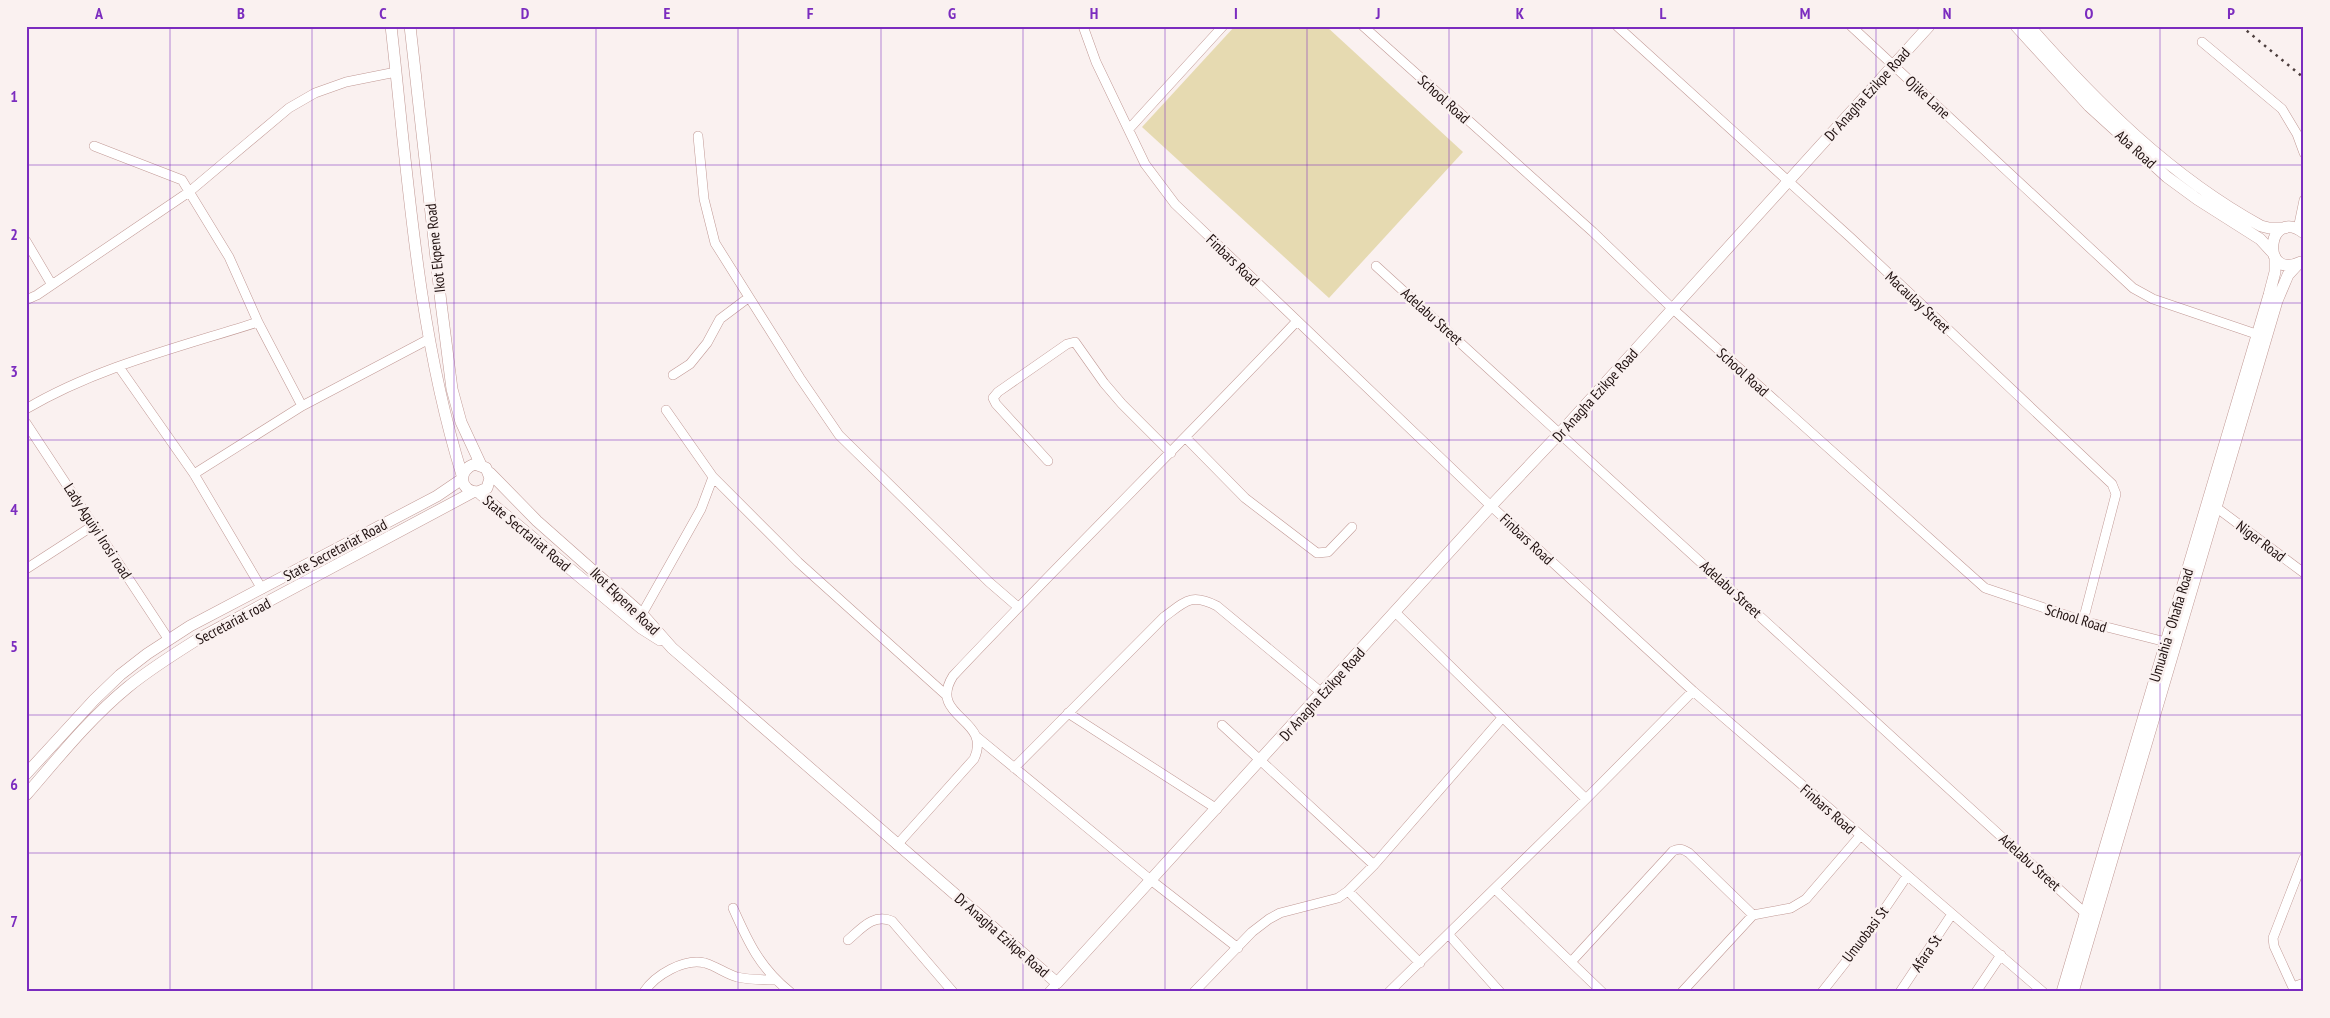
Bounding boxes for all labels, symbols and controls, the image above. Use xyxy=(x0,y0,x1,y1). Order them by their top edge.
text: A xyxy=(94,3,104,23)
text: B xyxy=(237,3,245,23)
text: C xyxy=(379,3,387,23)
text: D xyxy=(521,3,530,23)
text: E xyxy=(664,3,671,23)
text: F xyxy=(807,3,814,23)
text: G xyxy=(948,3,956,23)
text: H xyxy=(1090,3,1098,23)
text: I xyxy=(1234,3,1238,23)
text: J xyxy=(1375,3,1380,23)
text: K xyxy=(1516,3,1525,23)
text: L xyxy=(1660,3,1667,23)
text: M xyxy=(1800,3,1810,23)
text: N xyxy=(1943,3,1951,23)
text: O xyxy=(2085,3,2094,23)
text: P xyxy=(2227,3,2235,23)
street label: Dr Anagha Ezikpe Road xyxy=(1820,43,1914,145)
street label: School Road xyxy=(1414,71,1474,127)
street label: Ojike Lane xyxy=(1902,71,1954,123)
text: 1 xyxy=(10,86,18,106)
street label: Aba Road xyxy=(2112,126,2160,172)
street label: Ikot Ekpene Road xyxy=(421,203,449,293)
text: 2 xyxy=(10,224,18,244)
street label: Finbars Road xyxy=(1202,230,1264,290)
street label: Macaulay Street xyxy=(1881,267,1955,337)
street label: Adelabu Street xyxy=(1397,283,1467,349)
street label: Dr Anagha Ezikpe Road xyxy=(1548,344,1642,446)
street label: School Road xyxy=(1713,344,1773,400)
text: 3 xyxy=(10,361,18,381)
street label: Lady Aguiyi Irosi road xyxy=(60,480,136,582)
street label: State Secrtariat Road xyxy=(479,491,575,575)
text: 4 xyxy=(10,499,18,519)
street label: Finbars Road xyxy=(1496,509,1558,569)
street label: State Secretariat Road xyxy=(280,515,390,585)
street label: Niger Road xyxy=(2233,516,2289,566)
street label: Adelabu Street xyxy=(1696,556,1766,622)
street label: Ikot Ekpene Road xyxy=(586,563,664,639)
street label: Umuahia - Ohafia Road xyxy=(2145,566,2197,684)
street label: Secretariat road xyxy=(192,593,274,649)
street label: School Road xyxy=(2043,600,2109,636)
text: 5 xyxy=(10,636,18,656)
street label: Dr Anagha Ezikpe Road xyxy=(1275,643,1369,745)
text: 6 xyxy=(10,774,18,794)
street label: Finbars Road xyxy=(1797,780,1859,838)
street label: Adelabu Street xyxy=(1995,829,2065,895)
street label: Dr Anagha Ezikpe Road xyxy=(951,889,1053,981)
street label: Umuobasi St xyxy=(1838,902,1892,966)
text: 7 xyxy=(10,911,18,931)
street label: Afara St xyxy=(1907,931,1945,975)

